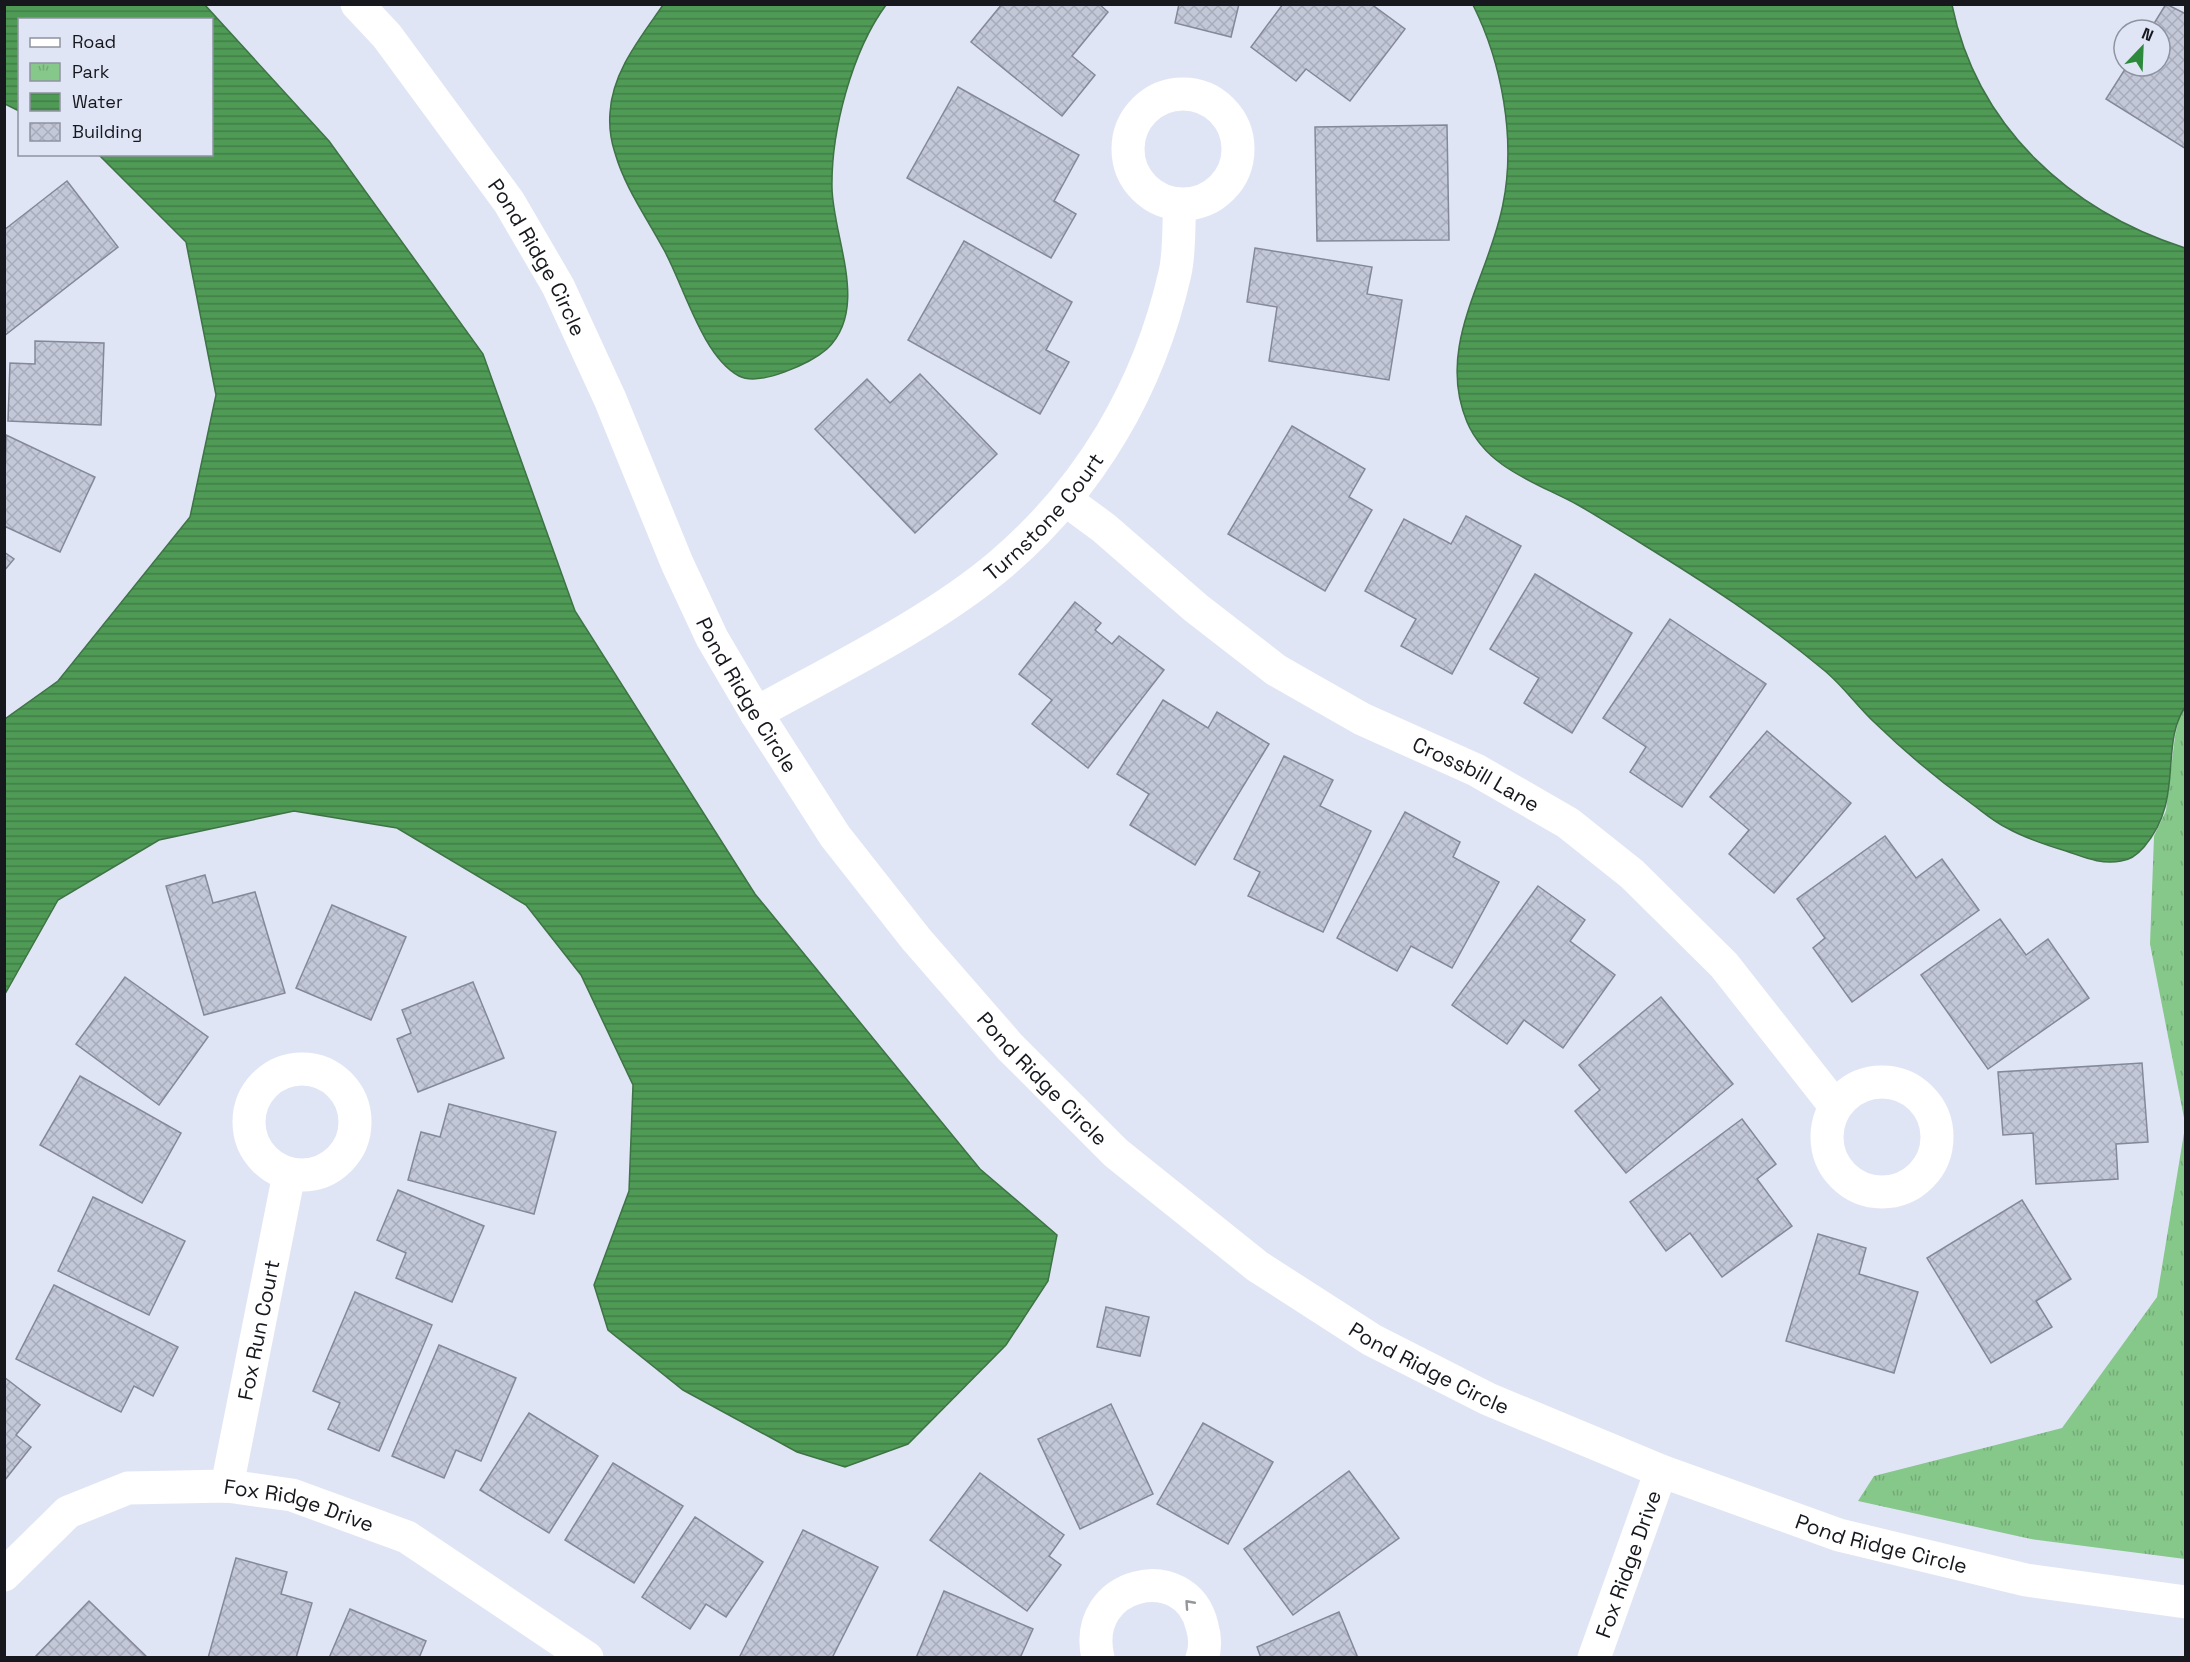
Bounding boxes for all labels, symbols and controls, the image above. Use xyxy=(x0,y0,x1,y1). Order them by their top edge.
legend xyxy=(18,18,213,156)
north arrow xyxy=(2112,18,2172,78)
text: N xyxy=(2139,23,2157,46)
text: Road xyxy=(72,30,116,53)
text: Park xyxy=(72,60,110,83)
text: Water xyxy=(72,90,123,113)
text: Building xyxy=(72,120,142,143)
street label: Pond Ridge Circle xyxy=(483,173,593,340)
street label: Turnstone Court xyxy=(978,447,1109,586)
street label: Pond Ridge Circle xyxy=(691,613,804,777)
street label: Crossbill Lane xyxy=(1408,730,1545,817)
street label: Pond Ridge Circle xyxy=(971,1006,1114,1151)
street label: Fox Run Court xyxy=(231,1257,285,1403)
street label: Pond Ridge Circle xyxy=(1344,1315,1514,1420)
street label: Fox Ridge Drive xyxy=(222,1472,378,1537)
street label: Fox Ridge Drive xyxy=(1589,1486,1667,1641)
street label: Pond Ridge Circle xyxy=(1792,1507,1970,1579)
one-way arrow xyxy=(1185,1600,1196,1611)

